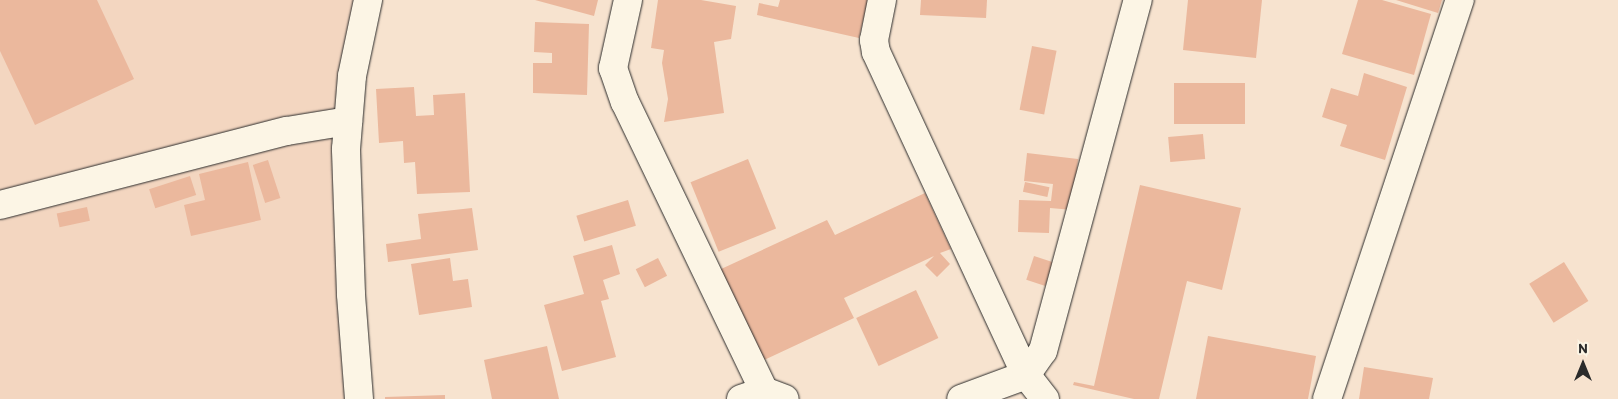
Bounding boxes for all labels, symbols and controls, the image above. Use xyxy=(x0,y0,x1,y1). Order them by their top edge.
north arrow xyxy=(1558,339,1608,389)
text: N xyxy=(1578,340,1588,357)

